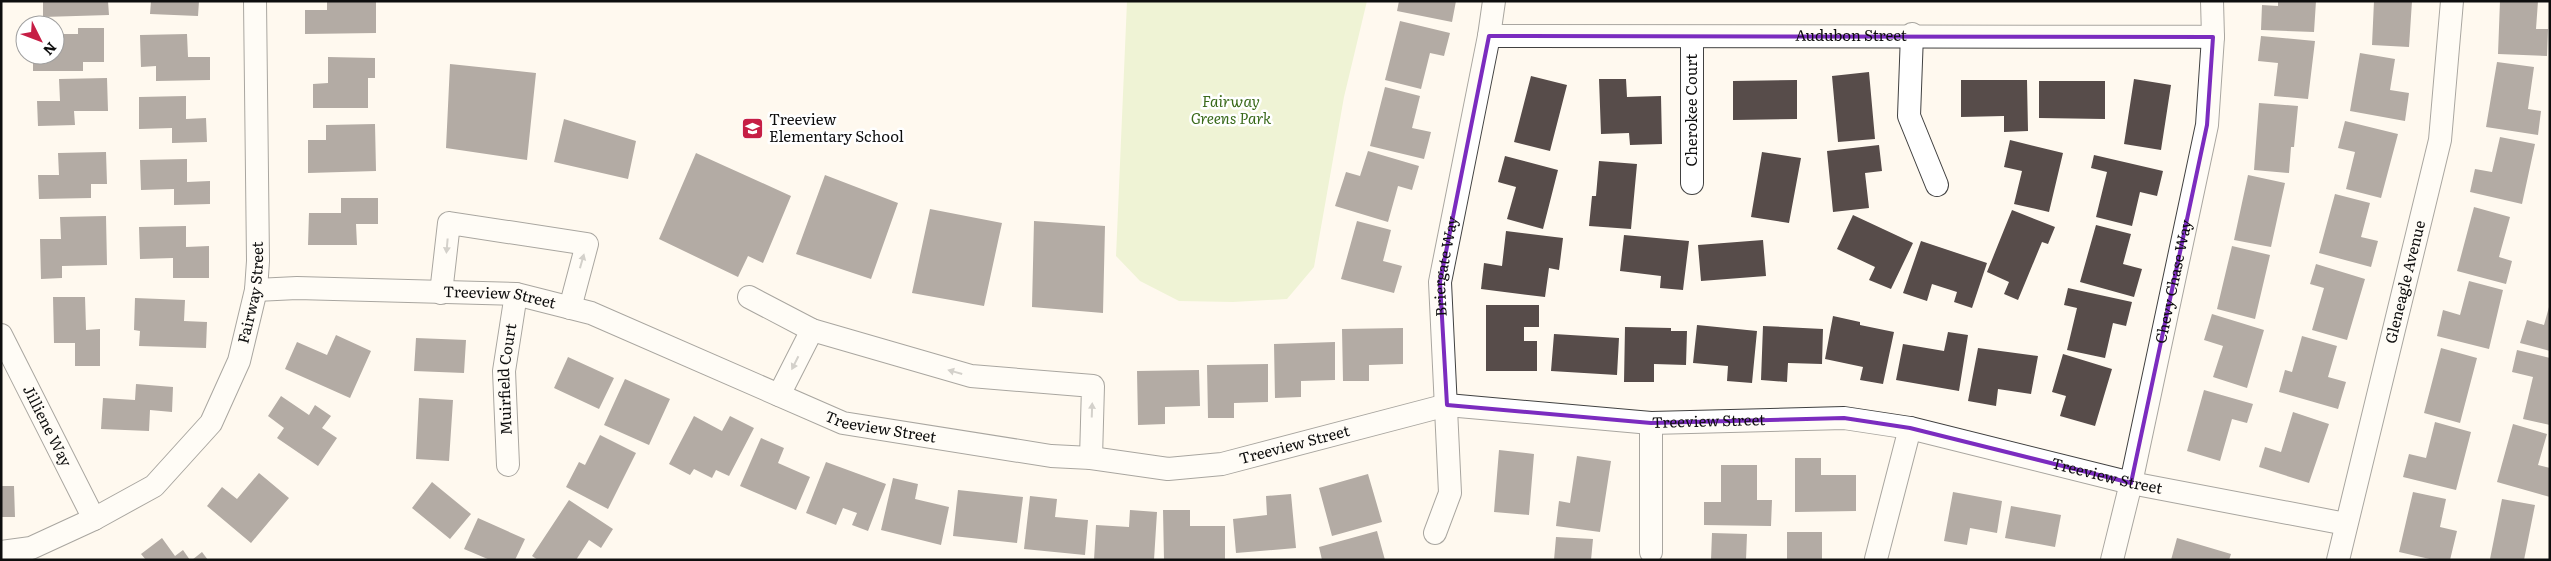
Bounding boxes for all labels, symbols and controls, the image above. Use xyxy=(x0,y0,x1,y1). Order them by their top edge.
north arrow xyxy=(15,15,65,65)
street label: Audubon Street xyxy=(1795,23,1907,46)
text: N xyxy=(39,38,62,61)
street label: Cherokee Court xyxy=(1679,54,1702,166)
park label: Fairway Greens Park xyxy=(1191,89,1272,129)
place label: Treeview Elementary School xyxy=(769,107,904,147)
school or university icon: Treeview Elementary School xyxy=(741,117,765,141)
street label: Briergate Way xyxy=(1427,214,1463,317)
street label: Chevy Chase Way xyxy=(2148,217,2197,346)
street label: Gleneagle Avenue xyxy=(2378,218,2430,346)
one-way arrow xyxy=(443,238,451,254)
street label: Fairway Street xyxy=(231,241,268,346)
one-way arrow xyxy=(578,253,586,268)
street label: Treeview Street xyxy=(443,279,559,314)
street label: Muirfield Court xyxy=(491,322,521,436)
one-way arrow xyxy=(791,355,799,370)
one-way arrow xyxy=(948,367,963,375)
street label: Jilliene Way xyxy=(18,381,79,470)
one-way arrow xyxy=(1088,401,1096,417)
street label: Treeview Street xyxy=(821,403,938,448)
street label: Treeview Street xyxy=(1651,407,1765,433)
street label: Treeview Street xyxy=(1236,418,1352,469)
street label: Treeview Street xyxy=(2049,451,2165,499)

